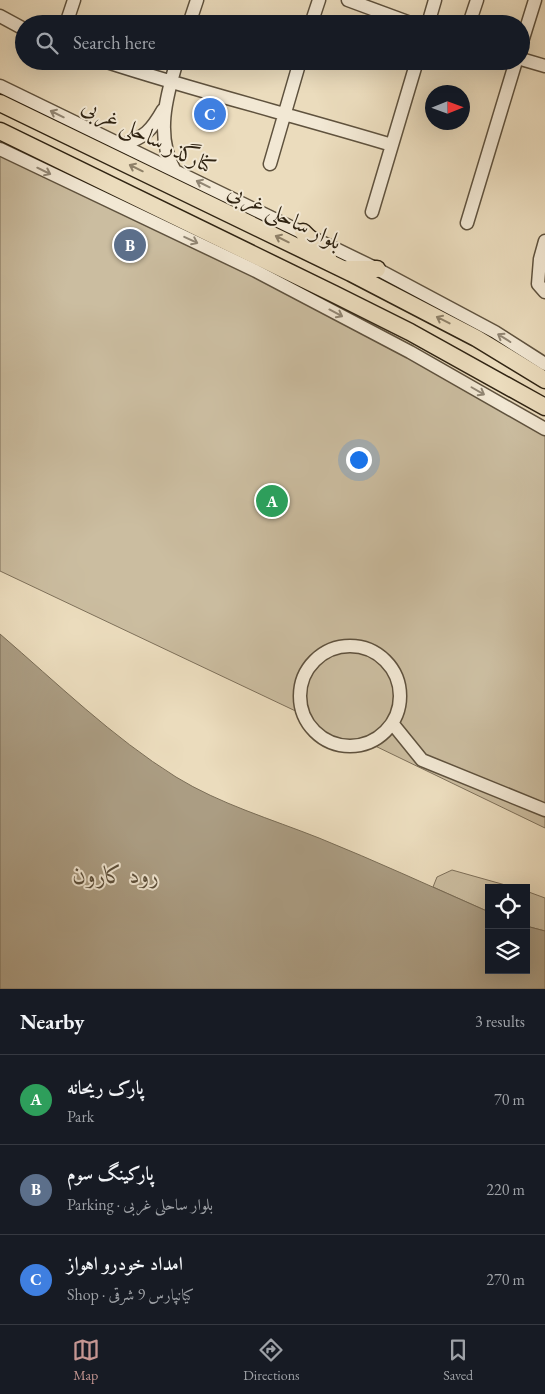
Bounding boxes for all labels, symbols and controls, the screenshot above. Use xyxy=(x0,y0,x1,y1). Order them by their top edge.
search box xyxy=(15,15,530,70)
icon: search xyxy=(33,29,61,57)
text: Search here xyxy=(73,30,155,55)
north arrow xyxy=(425,85,470,130)
street label: کنارگذر ساحلی غربی xyxy=(76,90,221,183)
pin: C xyxy=(194,95,226,133)
one-way arrow xyxy=(50,108,65,118)
one-way arrow xyxy=(129,163,144,173)
one-way arrow xyxy=(36,167,51,176)
street label: بلوار ساحلی غربی xyxy=(222,176,347,258)
one-way arrow xyxy=(196,179,211,188)
pin: B xyxy=(114,226,146,264)
one-way arrow xyxy=(275,234,290,244)
one-way arrow xyxy=(183,236,198,245)
one-way arrow xyxy=(328,309,343,318)
one-way arrow xyxy=(436,315,451,324)
one-way arrow xyxy=(497,332,511,342)
one-way arrow xyxy=(471,386,486,396)
your location xyxy=(346,447,372,473)
pin: A xyxy=(256,482,288,520)
water label: رود کارون xyxy=(73,859,159,890)
map controls xyxy=(485,884,530,974)
button: locate xyxy=(485,884,530,929)
button: layers xyxy=(485,929,530,974)
text: Nearby xyxy=(20,1008,84,1035)
text: 3 results xyxy=(475,1011,525,1032)
text: پارک ریحانه xyxy=(67,1075,144,1100)
text: A xyxy=(30,1089,42,1110)
text: 70 m xyxy=(494,1089,525,1110)
text: Park xyxy=(67,1106,94,1127)
text: پارکینگ سوم xyxy=(67,1161,154,1186)
text: B xyxy=(31,1179,41,1200)
text: 220 m xyxy=(486,1179,525,1200)
text: Parking · بلوار ساحلی غربی xyxy=(67,1194,213,1215)
text: امداد خودرو اهواز xyxy=(67,1251,183,1276)
text: C xyxy=(30,1269,42,1290)
text: 270 m xyxy=(486,1269,525,1290)
text: Shop · کیانپارس 9 شرقی xyxy=(67,1284,194,1305)
tab: Map xyxy=(72,1336,100,1384)
tab: Directions xyxy=(243,1336,300,1384)
tab: Saved xyxy=(443,1336,473,1384)

